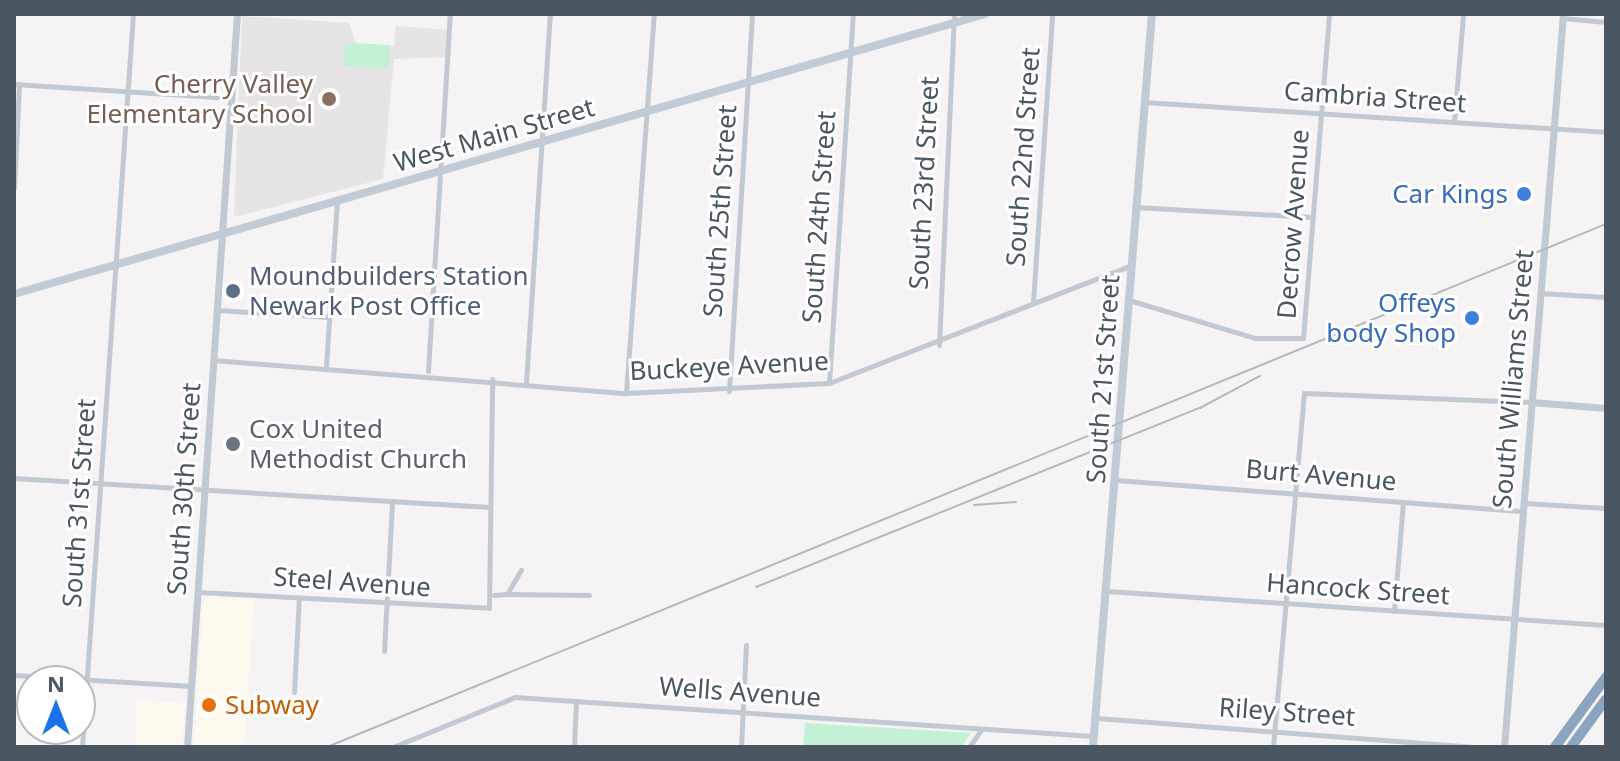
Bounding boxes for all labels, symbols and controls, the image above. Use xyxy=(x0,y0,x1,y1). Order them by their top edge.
street label: South 22nd Street xyxy=(1000,46,1046,268)
place label: Cherry Valley Elementary School xyxy=(86,68,313,130)
street label: Cambria Street xyxy=(1283,75,1467,119)
street label: South 23rd Street xyxy=(903,76,945,290)
marker: Cherry Valley Elementary School xyxy=(320,90,338,108)
street label: West Main Street xyxy=(390,91,598,179)
street label: South 25th Street xyxy=(697,104,743,318)
street label: South 24th Street xyxy=(796,110,842,324)
street label: Decrow Avenue xyxy=(1271,128,1315,320)
place label: Car Kings xyxy=(1392,178,1508,210)
marker: Car Kings xyxy=(1515,185,1533,203)
street label: South Williams Street xyxy=(1486,248,1540,510)
place label: Moundbuilders Station Newark Post Office xyxy=(249,260,529,322)
street label: South 21st Street xyxy=(1080,274,1126,484)
marker: Moundbuilders Station Newark Post Office xyxy=(224,282,242,300)
place label: Offeys body Shop xyxy=(1326,287,1456,348)
marker: Offeys body Shop xyxy=(1463,309,1481,327)
street label: Buckeye Avenue xyxy=(629,345,829,387)
street label: South 30th Street xyxy=(161,382,207,596)
street label: South 31st Street xyxy=(56,398,102,608)
place label: Cox United Methodist Church xyxy=(249,413,467,474)
marker: Cox United Methodist Church xyxy=(224,435,242,453)
street label: Burt Avenue xyxy=(1244,453,1398,497)
street label: Steel Avenue xyxy=(272,561,432,603)
street label: Hancock Street xyxy=(1265,567,1451,611)
north arrow xyxy=(16,665,96,745)
text: N xyxy=(47,668,65,698)
street label: Wells Avenue xyxy=(658,671,822,713)
place label: Subway xyxy=(225,689,319,721)
street label: Riley Street xyxy=(1218,692,1356,732)
marker: Subway xyxy=(200,696,218,714)

